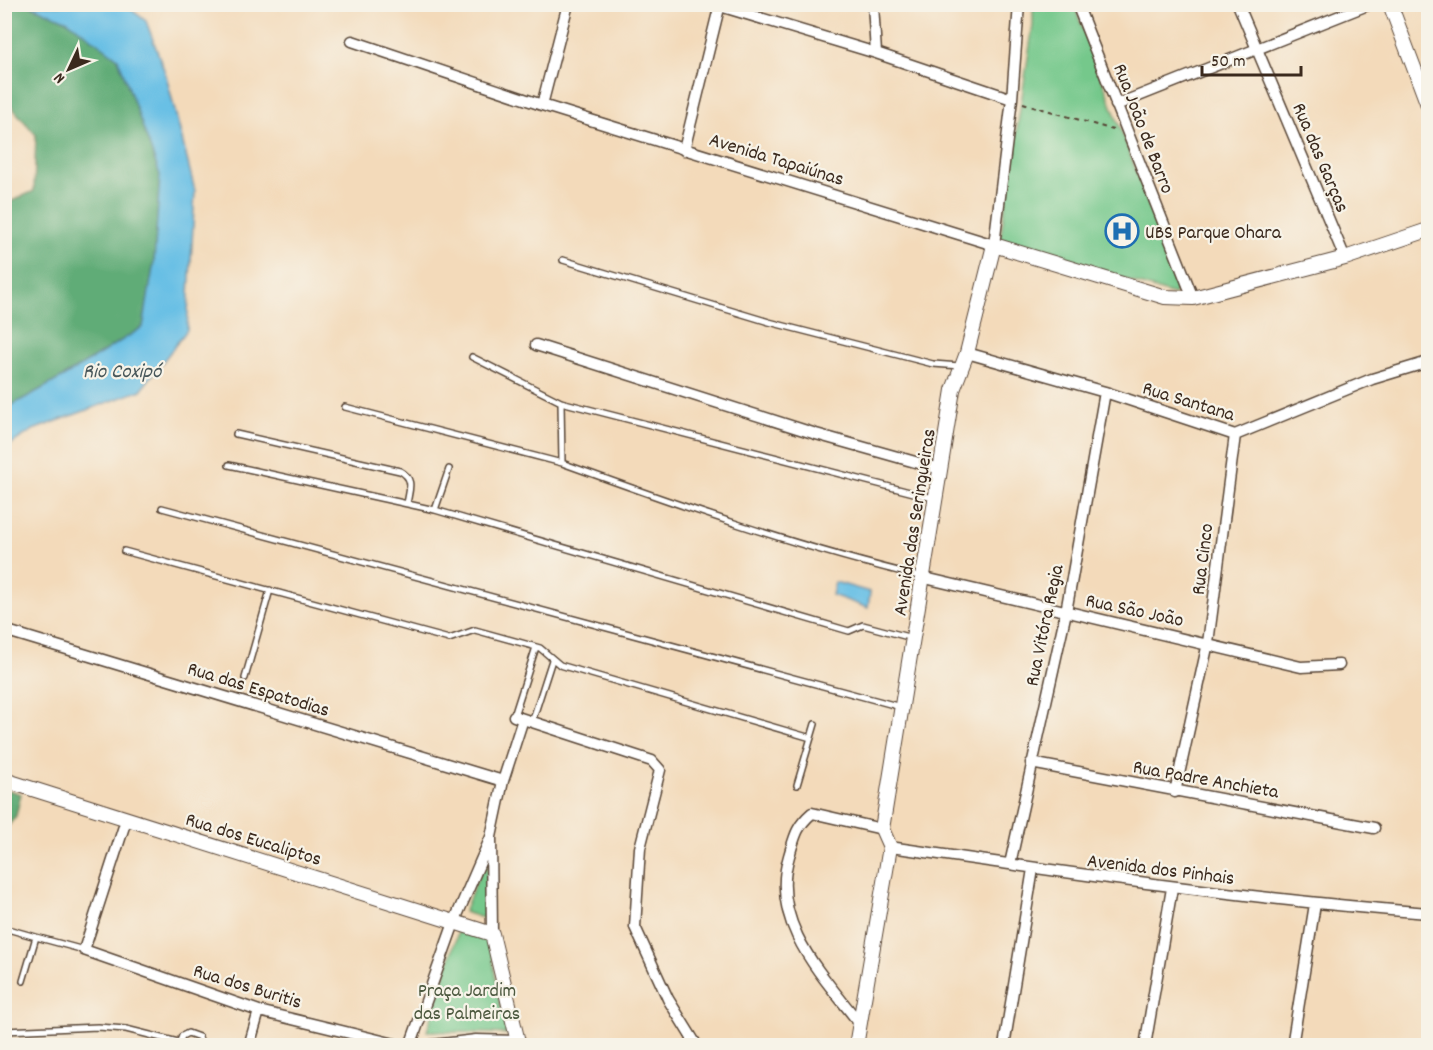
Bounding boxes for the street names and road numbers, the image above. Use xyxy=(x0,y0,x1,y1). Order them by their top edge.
street label: Rua João de Barro xyxy=(1105,60,1180,198)
street label: Rua das Garças xyxy=(1284,99,1355,217)
street label: Avenida Tapaiúnas xyxy=(705,127,847,195)
street label: Rua Santana xyxy=(1139,376,1238,430)
street label: Avenida das Seringueiras xyxy=(887,427,945,618)
street label: Rua Cinco xyxy=(1186,522,1222,597)
street label: Rua Vitóra Regia xyxy=(1019,562,1073,689)
street label: Rua São João xyxy=(1083,588,1186,636)
street label: Rua das Espatodias xyxy=(184,656,333,726)
street label: Rua Padre Anchieta xyxy=(1130,754,1281,808)
street label: Rua dos Eucaliptos xyxy=(182,807,325,875)
street label: Avenida dos Pinhais xyxy=(1085,848,1236,894)
street label: Rua dos Buritis xyxy=(189,958,305,1018)

